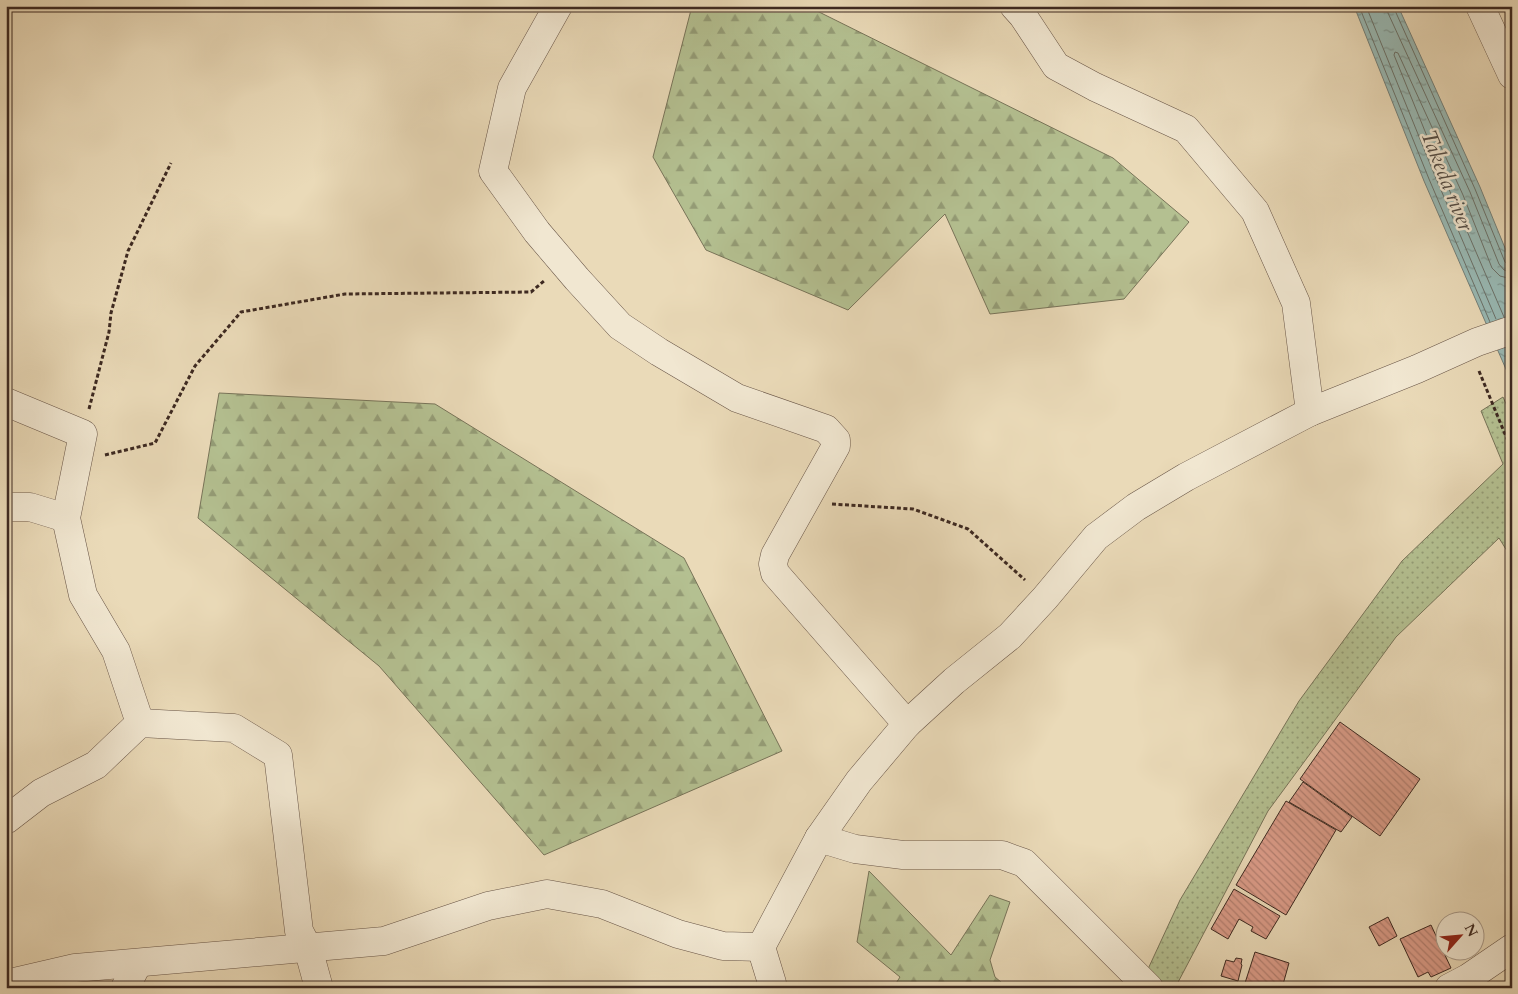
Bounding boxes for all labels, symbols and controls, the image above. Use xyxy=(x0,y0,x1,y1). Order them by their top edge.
water label: Takeda river xyxy=(1413,125,1481,236)
north arrow xyxy=(1436,912,1486,962)
text: N xyxy=(1460,921,1482,940)

